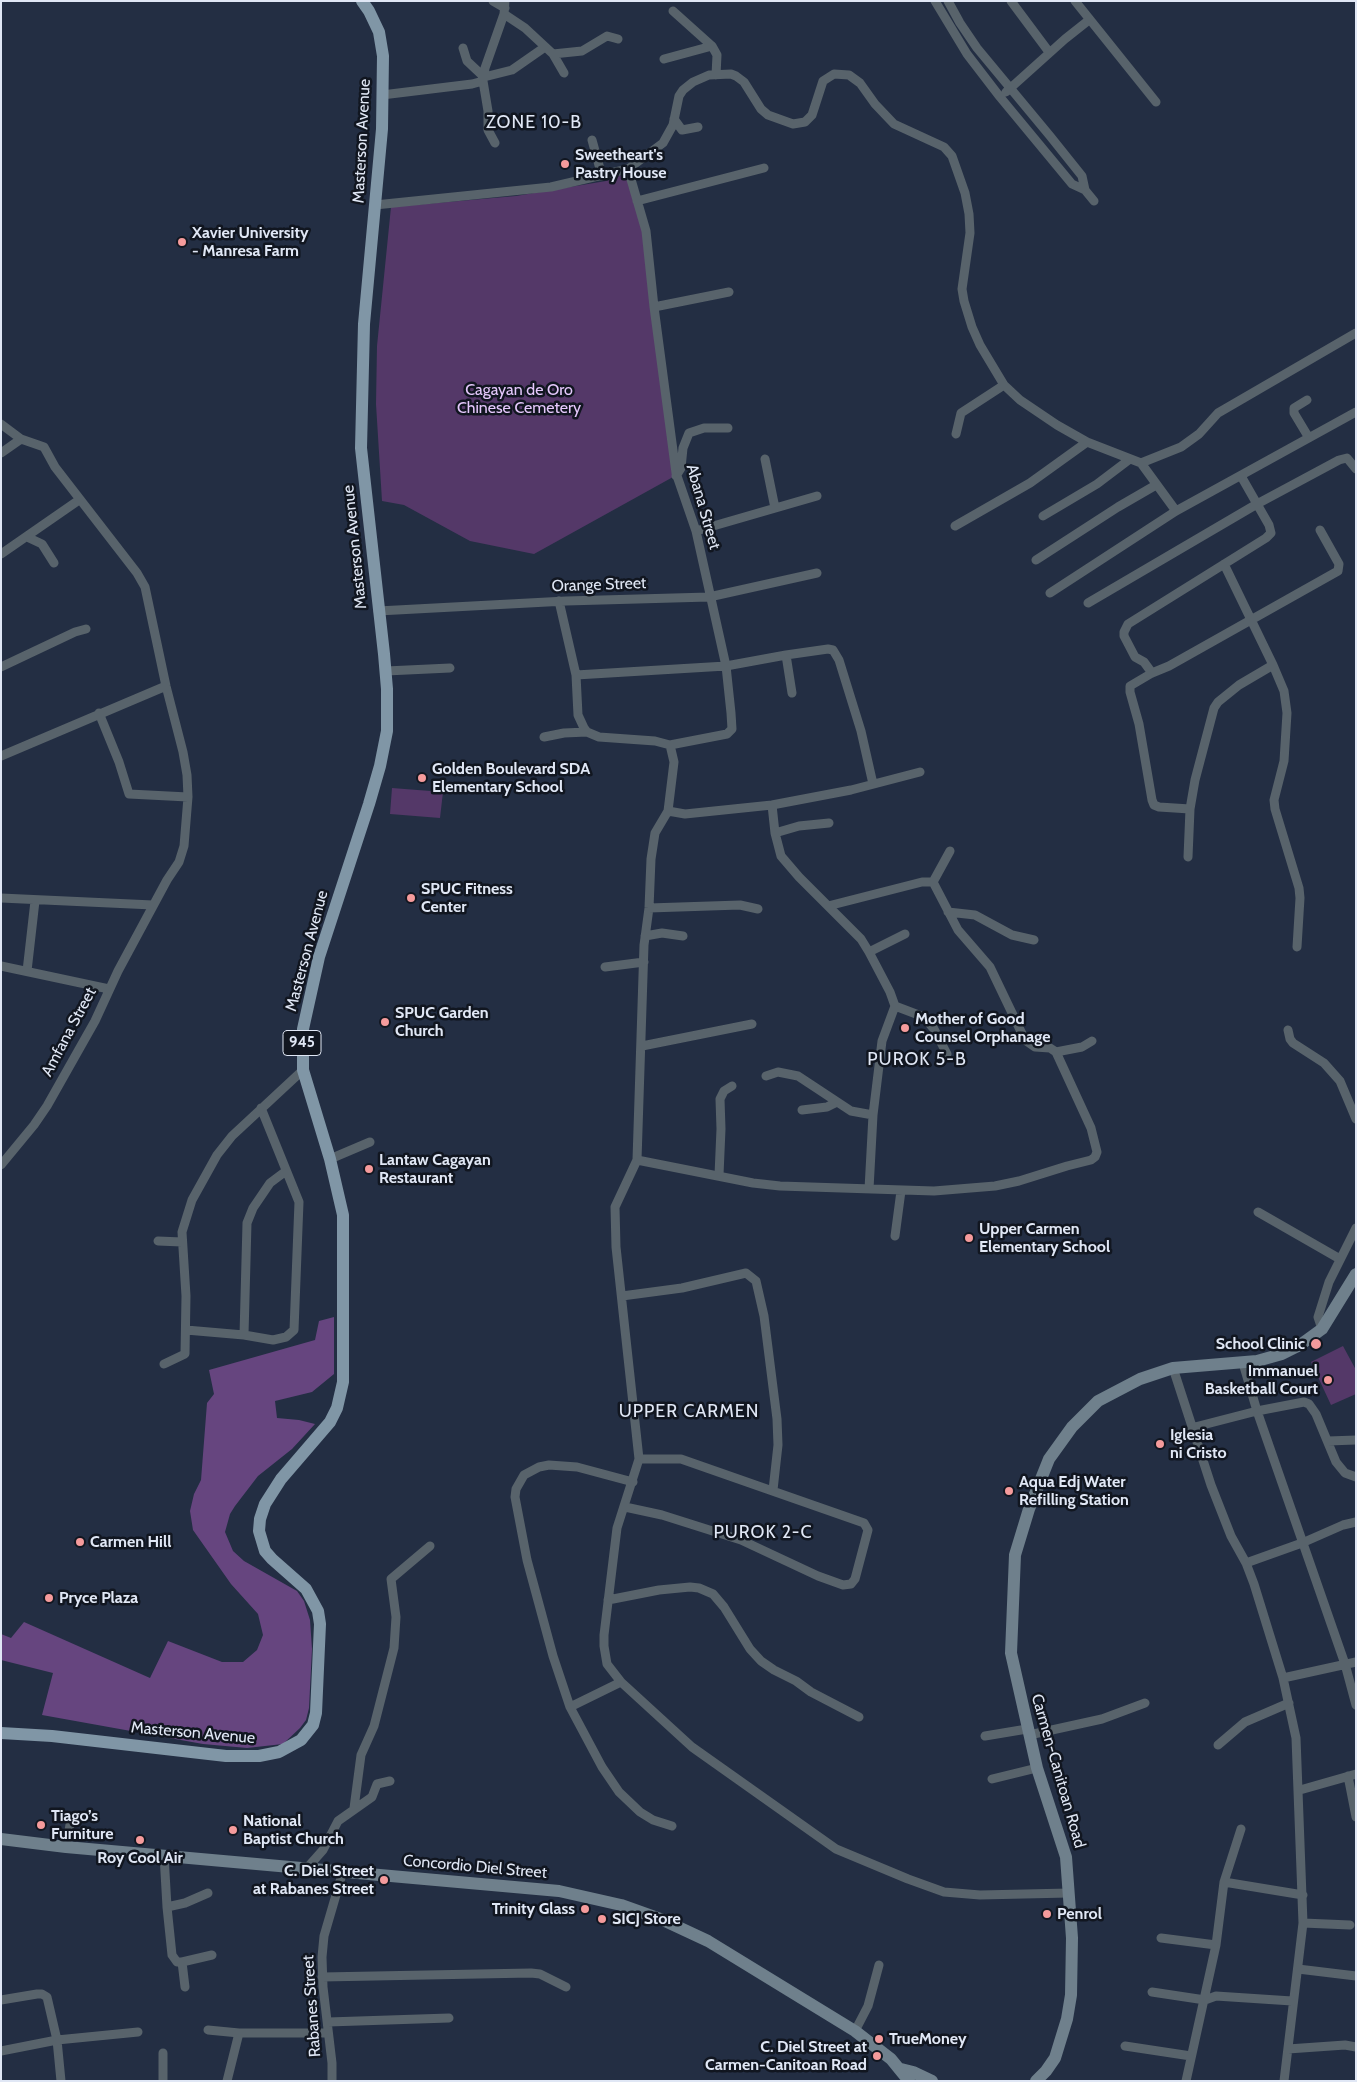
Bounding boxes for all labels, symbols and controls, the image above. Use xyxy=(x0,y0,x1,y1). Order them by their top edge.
street label: Masterson Avenue xyxy=(349,78,375,204)
district label: ZONE 10-B xyxy=(485,112,583,134)
place label: Sweetheart's Pastry House xyxy=(575,145,666,183)
marker: Sweetheart's Pastry House xyxy=(559,158,571,170)
place label: Xavier University - Manresa Farm xyxy=(192,223,309,261)
marker: Xavier University - Manresa Farm xyxy=(176,236,188,248)
park label: Cagayan de Oro Chinese Cemetery xyxy=(457,380,581,418)
street label: Abana Street xyxy=(682,462,724,552)
street label: Masterson Avenue xyxy=(339,484,371,610)
street label: Orange Street xyxy=(551,574,647,596)
place label: Golden Boulevard SDA Elementary School xyxy=(432,759,590,797)
marker: Golden Boulevard SDA Elementary School xyxy=(416,772,428,784)
place label: SPUC Fitness Center xyxy=(421,879,513,917)
street label: Masterson Avenue xyxy=(282,888,332,1014)
marker: SPUC Fitness Center xyxy=(405,892,417,904)
street label: Amfana Street xyxy=(38,984,100,1080)
place label: SPUC Garden Church xyxy=(395,1003,489,1041)
place label: Mother of Good Counsel Orphanage xyxy=(915,1009,1050,1047)
marker: SPUC Garden Church xyxy=(379,1016,391,1028)
marker: Mother of Good Counsel Orphanage xyxy=(899,1022,911,1034)
road number: 945 xyxy=(283,1030,321,1056)
district label: PUROK 5-B xyxy=(866,1049,968,1071)
place label: Lantaw Cagayan Restaurant xyxy=(379,1150,491,1188)
marker: Lantaw Cagayan Restaurant xyxy=(363,1163,375,1175)
place label: Upper Carmen Elementary School xyxy=(979,1219,1110,1257)
marker: Upper Carmen Elementary School xyxy=(963,1232,975,1244)
place label: School Clinic xyxy=(1216,1334,1305,1354)
marker: School Clinic xyxy=(1309,1337,1323,1351)
place label: Immanuel Basketball Court xyxy=(1205,1361,1318,1399)
marker: Immanuel Basketball Court xyxy=(1322,1374,1334,1386)
district label: UPPER CARMEN xyxy=(617,1401,761,1423)
place label: Iglesia ni Cristo xyxy=(1170,1425,1227,1463)
marker: Iglesia ni Cristo xyxy=(1154,1438,1166,1450)
place label: Aqua Edj Water Refilling Station xyxy=(1019,1472,1129,1510)
marker: Aqua Edj Water Refilling Station xyxy=(1003,1485,1015,1497)
district label: PUROK 2-C xyxy=(712,1522,814,1544)
place label: Carmen Hill xyxy=(90,1532,171,1552)
marker: Carmen Hill xyxy=(74,1536,86,1548)
place label: Pryce Plaza xyxy=(59,1588,138,1608)
marker: Pryce Plaza xyxy=(43,1592,55,1604)
street label: Carmen-Canitoan Road xyxy=(1027,1692,1089,1850)
street label: Masterson Avenue xyxy=(130,1718,256,1748)
place label: Tiago’s Furniture xyxy=(51,1806,113,1844)
place label: National Baptist Church xyxy=(243,1811,344,1849)
marker: Tiago’s Furniture xyxy=(35,1819,47,1831)
marker: National Baptist Church xyxy=(227,1824,239,1836)
marker: Roy Cool Air xyxy=(134,1834,146,1846)
place label: Roy Cool Air xyxy=(97,1848,183,1868)
street label: Concordio Diel Street xyxy=(402,1851,548,1883)
place label: C. Diel Street at Rabanes Street xyxy=(253,1861,374,1899)
marker: C. Diel Street at Rabanes Street xyxy=(378,1874,390,1886)
place label: Trinity Glass xyxy=(492,1899,575,1919)
marker: Trinity Glass xyxy=(579,1903,591,1915)
place label: Penrol xyxy=(1057,1904,1102,1924)
marker: Penrol xyxy=(1041,1908,1053,1920)
place label: SICJ Store xyxy=(612,1909,681,1929)
marker: SICJ Store xyxy=(596,1913,608,1925)
street label: Rabanes Street xyxy=(299,1954,325,2058)
place label: TrueMoney xyxy=(889,2029,966,2049)
marker: TrueMoney xyxy=(873,2033,885,2045)
place label: C. Diel Street at Carmen-Canitoan Road xyxy=(705,2037,867,2075)
marker: C. Diel Street at Carmen-Canitoan Road xyxy=(871,2050,883,2062)

